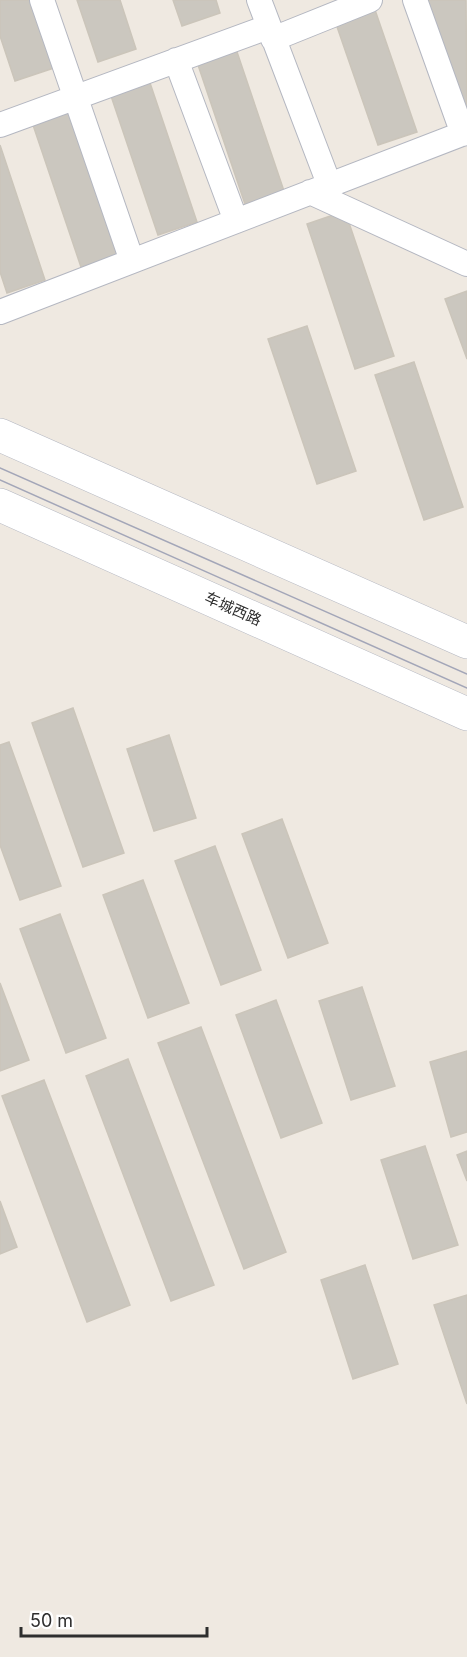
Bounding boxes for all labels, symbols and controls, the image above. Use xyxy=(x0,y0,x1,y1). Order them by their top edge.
street label: 车城西路 xyxy=(202,588,264,629)
scale bar xyxy=(21,1600,207,1638)
text: 50 m xyxy=(30,1610,73,1631)

